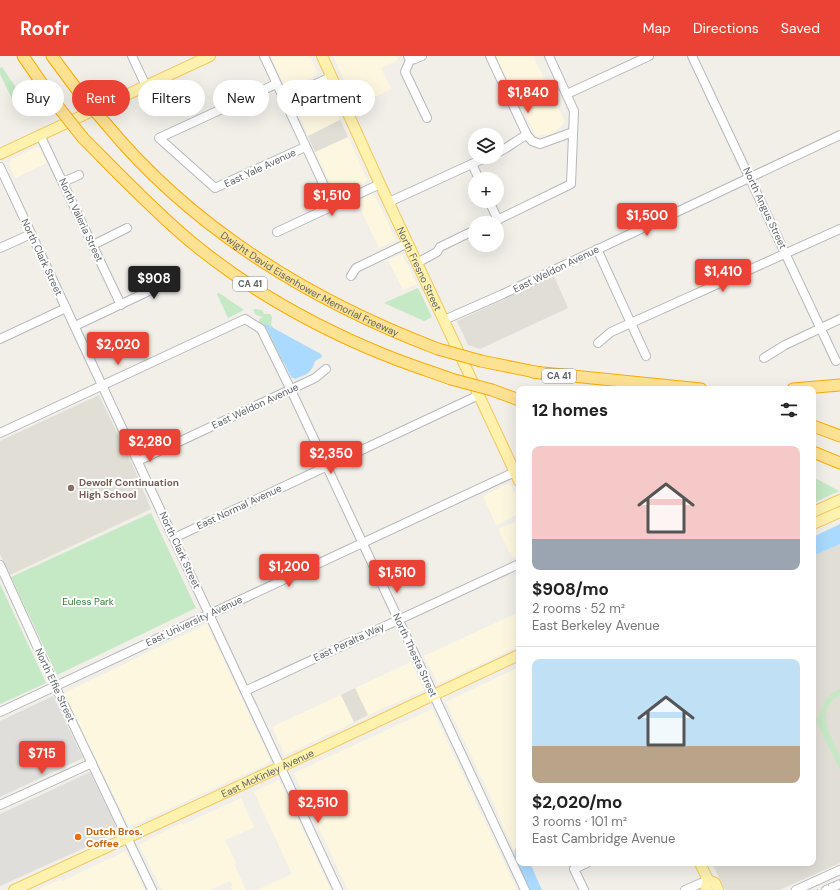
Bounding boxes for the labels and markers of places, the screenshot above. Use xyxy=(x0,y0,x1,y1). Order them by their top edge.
pin: $1,840 xyxy=(495,80,561,114)
pin: $1,510 xyxy=(299,183,365,217)
pin: $1,500 xyxy=(614,203,680,237)
pin: $1,410 xyxy=(690,259,756,293)
pin: $908 xyxy=(130,266,178,300)
pin: $2,020 xyxy=(85,332,151,366)
pin: $2,280 xyxy=(117,429,183,463)
pin: $2,350 xyxy=(298,441,364,475)
place label: Dewolf Continuation High School xyxy=(79,476,179,501)
marker: Dewolf Continuation High School xyxy=(66,483,76,493)
pin: $1,200 xyxy=(256,554,322,588)
pin: $1,510 xyxy=(364,560,430,594)
pin: $715 xyxy=(18,741,66,775)
pin: $2,510 xyxy=(285,790,351,824)
place label: Dutch Bros. Coffee xyxy=(86,825,143,850)
marker: Dutch Bros. Coffee xyxy=(73,832,83,842)

